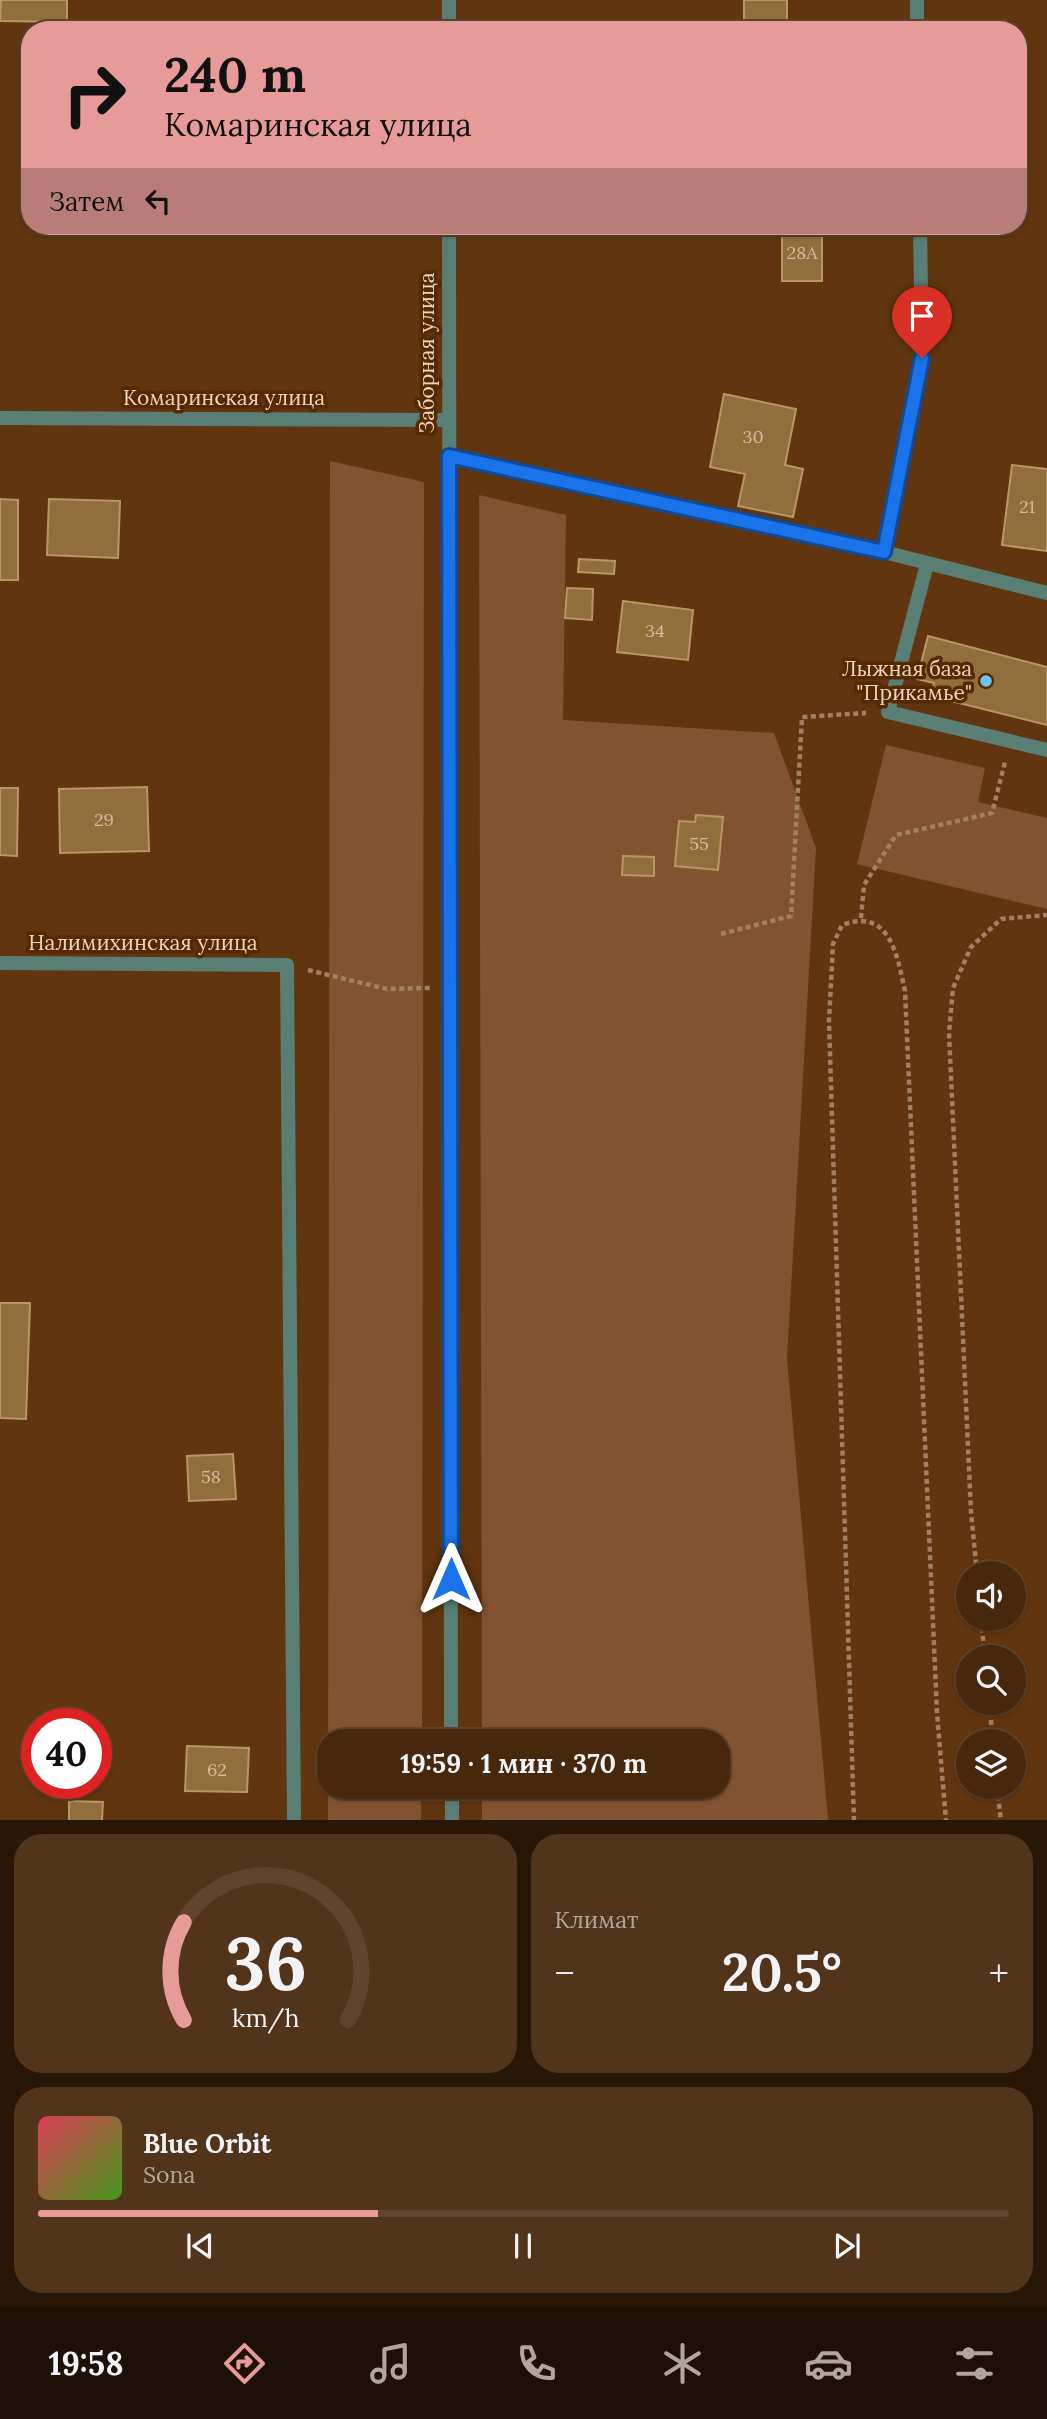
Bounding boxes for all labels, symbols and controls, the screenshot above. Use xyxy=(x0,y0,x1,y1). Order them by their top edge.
text: 240 m xyxy=(164,43,306,105)
icon: right xyxy=(49,49,140,140)
text: Комаринская улица xyxy=(164,104,472,145)
icon: left xyxy=(139,182,177,220)
text: Затем xyxy=(49,185,125,218)
house number: 28А xyxy=(786,241,818,264)
street label: Заборная улица xyxy=(413,272,440,434)
pin xyxy=(892,286,952,358)
icon: arrive xyxy=(903,297,941,335)
street label: Комаринская улица xyxy=(123,384,325,411)
house number: 30 xyxy=(742,425,764,448)
house number: 21 xyxy=(1019,495,1035,518)
house number: 34 xyxy=(645,619,665,642)
place label: Лыжная база "Прикамье" xyxy=(842,655,972,706)
marker: Лыжная база "Прикамье" xyxy=(978,673,994,689)
house number: 29 xyxy=(94,808,114,831)
house number: 55 xyxy=(689,832,709,855)
street label: Налимихинская улица xyxy=(28,929,258,956)
house number: 58 xyxy=(201,1465,221,1488)
position arrow xyxy=(414,1542,488,1616)
map controls xyxy=(956,1561,1026,1799)
button: sound xyxy=(956,1561,1026,1631)
button: search xyxy=(956,1645,1026,1715)
speed limit sign: 40 xyxy=(21,1708,112,1799)
button: layers xyxy=(956,1729,1026,1799)
text: 19:59 · 1 мин · 370 m xyxy=(400,1747,647,1780)
house number: 62 xyxy=(207,1758,227,1781)
text: Климат xyxy=(555,1905,638,1934)
text: 36 xyxy=(224,1917,307,2010)
text: 20.5° xyxy=(722,1939,842,2005)
text: − xyxy=(555,1949,575,1997)
text: + xyxy=(989,1949,1009,1997)
text: km/h xyxy=(231,2001,299,2033)
text: Blue Orbit xyxy=(143,2127,271,2160)
text: Sona xyxy=(143,2160,195,2189)
icon: previous xyxy=(181,2227,219,2265)
icon: pause xyxy=(504,2227,542,2265)
icon: next xyxy=(828,2227,866,2265)
icon: directions xyxy=(220,2339,269,2388)
icon: music xyxy=(366,2339,415,2388)
icon: phone xyxy=(512,2339,561,2388)
icon: climate xyxy=(658,2339,707,2388)
icon: car xyxy=(804,2339,853,2388)
icon: filters xyxy=(950,2339,999,2388)
text: 19:58 xyxy=(48,2343,123,2384)

